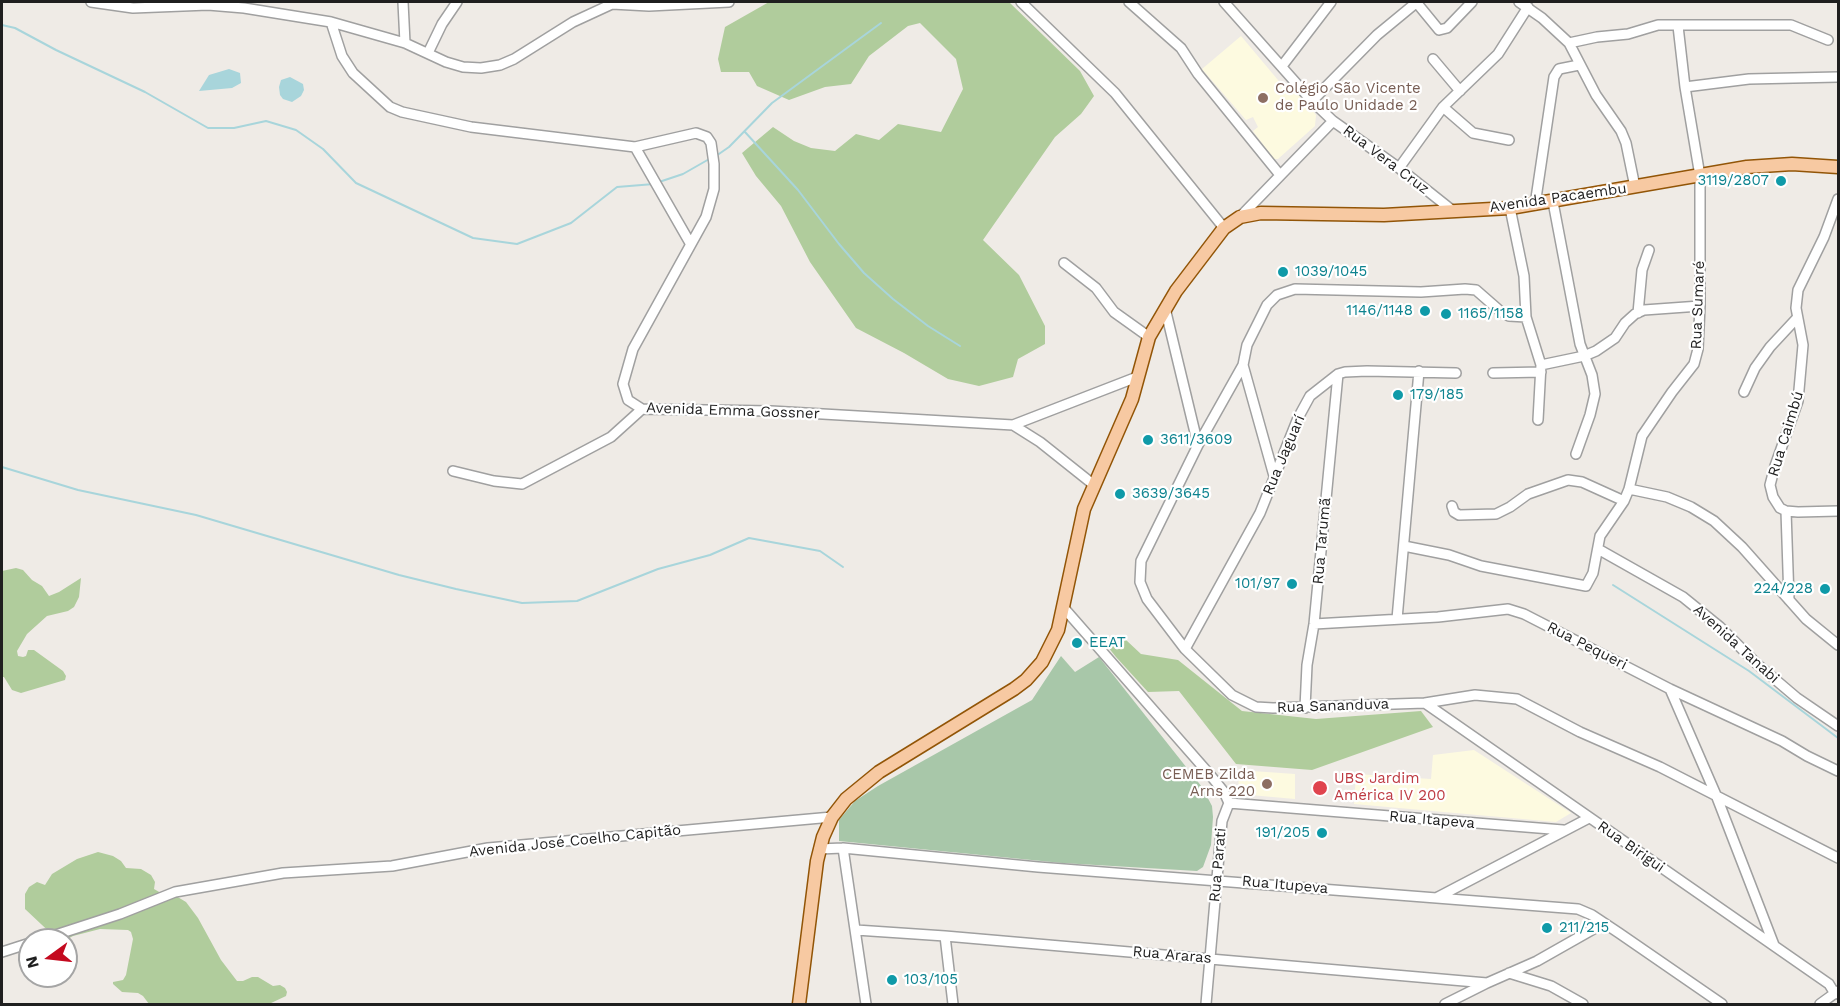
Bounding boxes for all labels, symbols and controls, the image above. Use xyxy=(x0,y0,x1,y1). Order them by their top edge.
place label: Colégio São Vicente de Paulo Unidade 2 xyxy=(1275,80,1421,115)
marker: Colégio São Vicente de Paulo Unidade 2 xyxy=(1256,91,1270,105)
street label: Rua Vera Cruz xyxy=(1339,122,1433,198)
place label: 3119/2807 xyxy=(1698,172,1769,190)
marker: 3119/2807 xyxy=(1774,174,1788,188)
street label: Avenida Pacaembu xyxy=(1488,179,1628,217)
street label: Rua Sumaré xyxy=(1687,260,1709,350)
place label: 1039/1045 xyxy=(1295,263,1367,281)
marker: 1039/1045 xyxy=(1276,265,1290,279)
place label: 1146/1148 xyxy=(1346,302,1413,320)
marker: 1146/1148 xyxy=(1418,304,1432,318)
place label: 1165/1158 xyxy=(1458,305,1524,323)
marker: 1165/1158 xyxy=(1439,307,1453,321)
place label: 179/185 xyxy=(1410,386,1464,404)
marker: 179/185 xyxy=(1391,388,1405,402)
street label: Rua Caimbú xyxy=(1764,389,1808,479)
street label: Avenida Emma Gossner xyxy=(646,399,820,423)
street label: Rua Jaguarí xyxy=(1259,412,1309,498)
place label: 3611/3609 xyxy=(1160,431,1233,449)
marker: 3611/3609 xyxy=(1141,433,1155,447)
place label: 3639/3645 xyxy=(1132,485,1210,503)
marker: 3639/3645 xyxy=(1113,487,1127,501)
street label: Rua Tarumã xyxy=(1309,497,1335,585)
place label: 101/97 xyxy=(1235,575,1280,593)
marker: 101/97 xyxy=(1285,577,1299,591)
place label: 224/228 xyxy=(1754,580,1813,598)
marker: 224/228 xyxy=(1818,582,1832,596)
street label: Avenida Tanabi xyxy=(1689,601,1783,687)
street label: Rua Pequeri xyxy=(1544,618,1630,674)
place label: EEAT xyxy=(1089,634,1126,652)
marker: EEAT xyxy=(1070,636,1084,650)
street label: Rua Sananduva xyxy=(1277,695,1389,717)
place label: CEMEB Zilda Arns 220 xyxy=(1162,766,1255,801)
place label: UBS Jardim América IV 200 xyxy=(1334,770,1446,805)
marker: CEMEB Zilda Arns 220 xyxy=(1260,777,1274,791)
marker: UBS Jardim América IV 200 xyxy=(1311,779,1329,797)
street label: Rua Itapeva xyxy=(1388,807,1476,833)
street label: Rua Birigui xyxy=(1594,817,1668,877)
street label: Avenida José Coelho Capitão xyxy=(468,821,682,861)
place label: 191/205 xyxy=(1256,824,1310,842)
marker: 191/205 xyxy=(1315,826,1329,840)
street label: Rua Parati xyxy=(1206,827,1230,903)
street label: Rua Itupeva xyxy=(1241,872,1329,898)
place label: 211/215 xyxy=(1559,919,1609,937)
marker: 211/215 xyxy=(1540,921,1554,935)
north arrow xyxy=(18,928,78,988)
street label: Rua Araras xyxy=(1132,943,1212,967)
text: N xyxy=(21,954,43,970)
place label: 103/105 xyxy=(904,971,958,989)
marker: 103/105 xyxy=(885,973,899,987)

